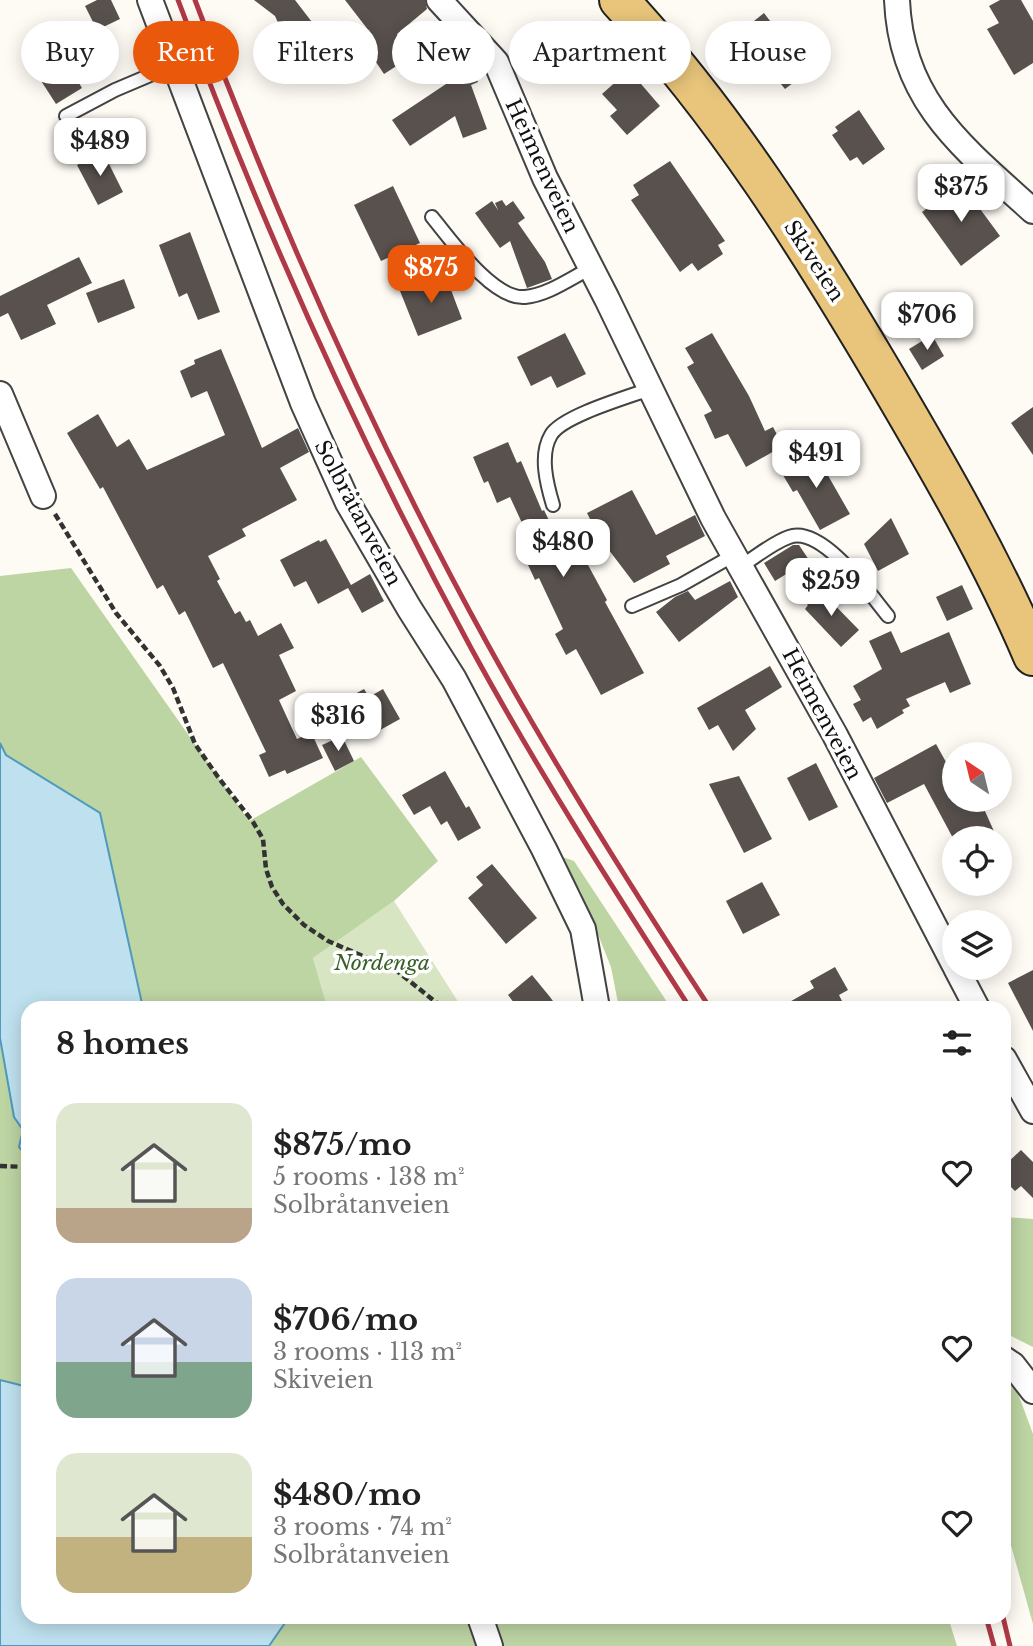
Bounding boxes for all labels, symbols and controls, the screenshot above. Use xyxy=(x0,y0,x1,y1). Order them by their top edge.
chip: Buy xyxy=(21,21,119,84)
chip: Rent xyxy=(133,21,239,84)
chip: Filters xyxy=(253,21,378,84)
chip: New xyxy=(392,21,495,84)
chip: Apartment xyxy=(509,21,691,84)
chip: House xyxy=(705,21,831,84)
street label: Heimenveien xyxy=(500,95,584,237)
pin: $489 xyxy=(59,118,141,178)
text: $489 xyxy=(70,127,130,155)
pin: $375 xyxy=(920,164,1002,224)
text: $375 xyxy=(934,173,988,201)
street label: Skiveien xyxy=(778,216,850,306)
pin: $875 xyxy=(390,246,472,305)
text: $875 xyxy=(404,254,458,282)
pin: $706 xyxy=(886,292,968,352)
text: $706 xyxy=(897,301,957,329)
pin: $491 xyxy=(775,430,857,490)
street label: Solbråtanveien xyxy=(309,436,407,590)
text: $491 xyxy=(788,439,844,467)
pin: $480 xyxy=(522,520,604,579)
text: $480 xyxy=(532,528,594,556)
pin: $259 xyxy=(790,558,872,618)
text: $259 xyxy=(802,567,860,595)
street label: Heimenveien xyxy=(777,644,867,784)
pin: $316 xyxy=(297,694,379,753)
text: $316 xyxy=(311,702,366,730)
north arrow xyxy=(942,742,1012,812)
map controls xyxy=(942,742,1012,980)
button: locate xyxy=(942,826,1012,896)
button: layers xyxy=(942,910,1012,980)
park label: Nordenga xyxy=(333,950,430,976)
icon: filters xyxy=(938,1024,976,1062)
text: 8 homes xyxy=(56,1025,189,1062)
text: $875/mo xyxy=(273,1126,412,1163)
icon: home xyxy=(112,1131,196,1215)
icon: heart xyxy=(938,1154,976,1192)
text: 5 rooms · 138 m² xyxy=(273,1163,465,1191)
text: Solbråtanveien xyxy=(273,1191,450,1219)
text: $706/mo xyxy=(273,1301,418,1338)
icon: home xyxy=(112,1306,196,1390)
icon: heart xyxy=(938,1329,976,1367)
text: 3 rooms · 113 m² xyxy=(273,1338,462,1366)
text: Skiveien xyxy=(273,1366,373,1394)
text: $480/mo xyxy=(273,1476,421,1513)
icon: home xyxy=(112,1481,196,1565)
icon: heart xyxy=(938,1504,976,1542)
text: 3 rooms · 74 m² xyxy=(273,1513,452,1541)
text: Solbråtanveien xyxy=(273,1541,450,1569)

